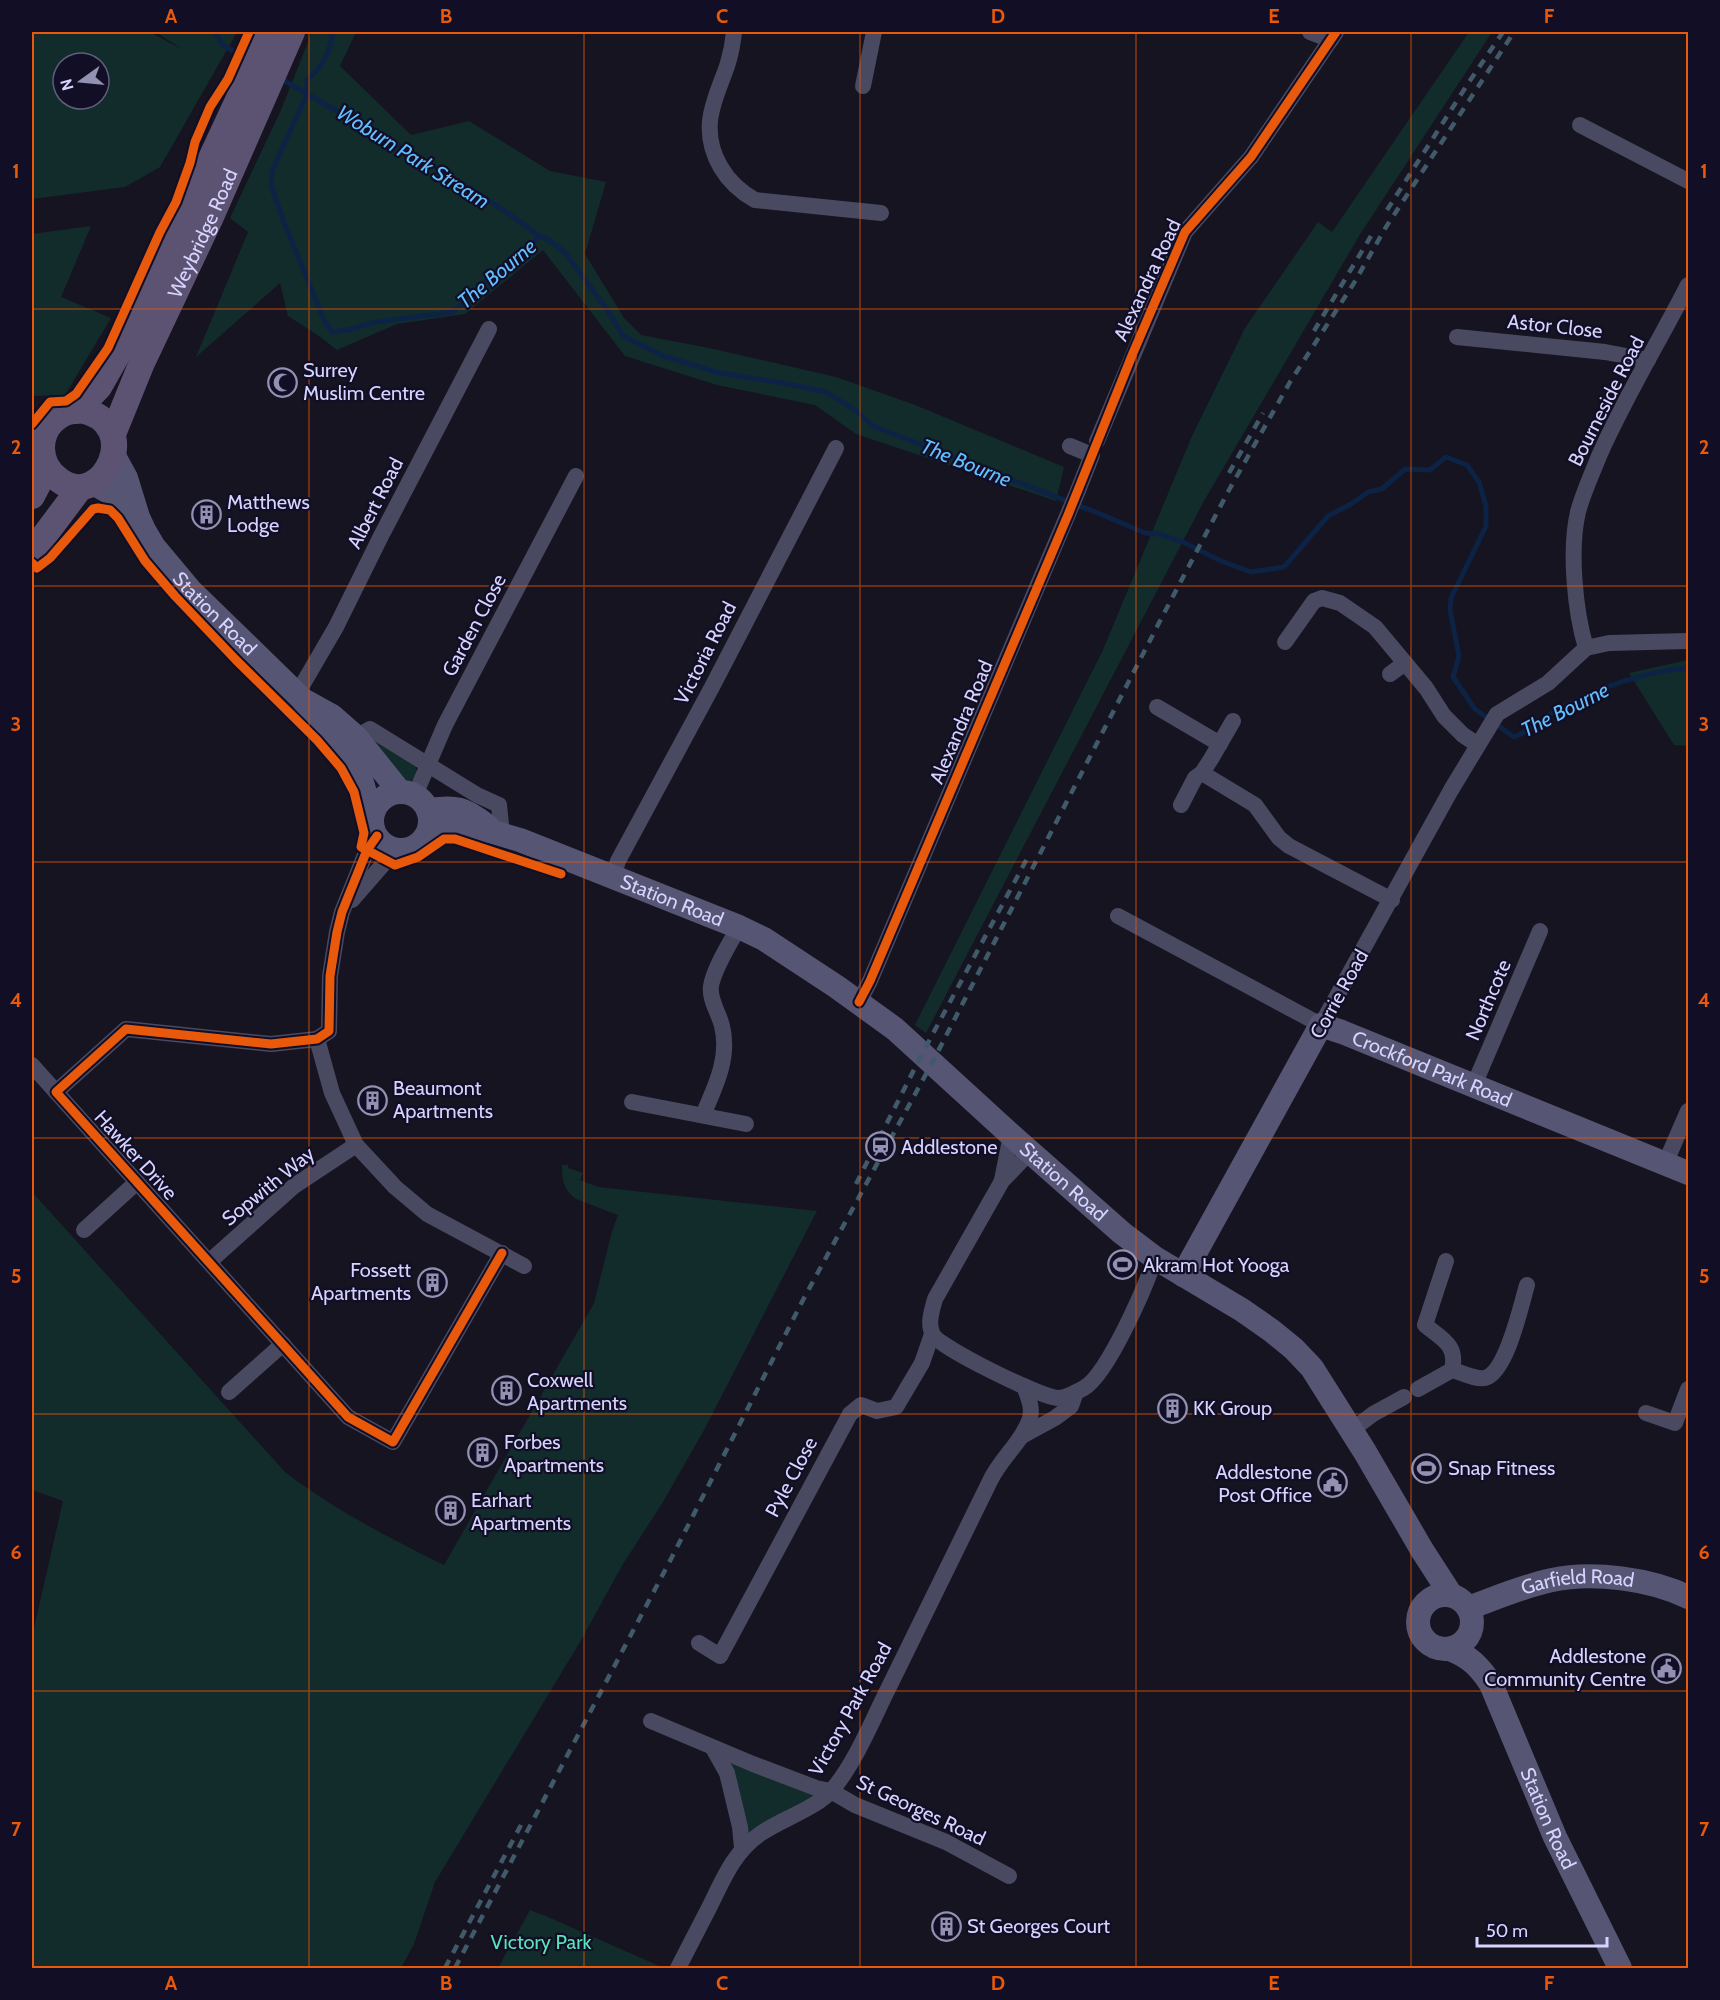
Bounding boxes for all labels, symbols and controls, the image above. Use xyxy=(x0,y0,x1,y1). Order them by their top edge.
text: A xyxy=(165,4,178,28)
text: B xyxy=(440,4,452,28)
text: C xyxy=(716,4,728,28)
text: D xyxy=(991,4,1005,28)
text: E xyxy=(1268,4,1280,28)
text: F xyxy=(1544,4,1555,28)
north arrow xyxy=(51,51,111,111)
text: N xyxy=(56,77,78,93)
water label: Woburn Park Stream xyxy=(332,100,494,214)
text: 1 xyxy=(12,159,20,183)
text: 1 xyxy=(1700,159,1708,183)
street label: Weybridge Road xyxy=(163,165,243,302)
street label: Alexandra Road xyxy=(1108,215,1186,345)
water label: The Bourne xyxy=(452,233,541,314)
street label: Astor Close xyxy=(1506,309,1604,343)
street label: Bourneside Road xyxy=(1563,332,1649,470)
place label: Surrey Muslim Centre xyxy=(303,358,425,405)
mosque icon: Surrey Muslim Centre xyxy=(266,366,298,398)
water label: The Bourne xyxy=(917,433,1015,492)
text: 2 xyxy=(11,435,21,459)
text: 2 xyxy=(1699,435,1709,459)
street label: Albert Road xyxy=(342,453,408,553)
place label: Matthews Lodge xyxy=(227,490,310,537)
building icon: Matthews Lodge xyxy=(190,498,222,530)
street label: Station Road xyxy=(168,567,262,660)
street label: Garden Close xyxy=(437,570,511,680)
street label: Victoria Road xyxy=(669,598,741,708)
street label: Alexandra Road xyxy=(924,657,998,787)
water label: The Bourne xyxy=(1517,677,1613,742)
text: 3 xyxy=(11,712,21,736)
text: 3 xyxy=(1699,712,1709,736)
street label: Station Road xyxy=(617,869,727,932)
street label: Corrie Road xyxy=(1305,945,1373,1043)
street label: Northcote xyxy=(1460,956,1516,1044)
text: 4 xyxy=(10,988,22,1012)
text: 4 xyxy=(1698,988,1710,1012)
street label: Crockford Park Road xyxy=(1349,1025,1516,1112)
place label: Beaumont Apartments xyxy=(393,1076,493,1123)
building icon: Beaumont Apartments xyxy=(356,1084,388,1116)
street label: Hawker Drive xyxy=(90,1105,182,1205)
station icon: Addlestone xyxy=(864,1131,896,1163)
place label: Addlestone xyxy=(901,1135,998,1159)
street label: Station Road xyxy=(1015,1136,1112,1226)
street label: Sopwith Way xyxy=(217,1141,319,1231)
sports icon: Akram Hot Yooga xyxy=(1106,1249,1138,1281)
place label: Akram Hot Yooga xyxy=(1143,1253,1290,1277)
place label: Fossett Apartments xyxy=(311,1258,411,1305)
text: 5 xyxy=(11,1264,21,1288)
text: 5 xyxy=(1699,1264,1709,1288)
building icon: Fossett Apartments xyxy=(416,1266,448,1298)
place label: Coxwell Apartments xyxy=(527,1368,627,1415)
building icon: Coxwell Apartments xyxy=(490,1375,522,1407)
building icon: KK Group xyxy=(1156,1392,1188,1424)
place label: KK Group xyxy=(1193,1396,1272,1420)
place label: Forbes Apartments xyxy=(504,1430,604,1477)
street label: Pyle Close xyxy=(760,1433,822,1521)
building icon: Forbes Apartments xyxy=(467,1437,499,1469)
sports icon: Snap Fitness xyxy=(1411,1452,1443,1484)
place label: Snap Fitness xyxy=(1448,1456,1555,1480)
place label: Addlestone Post Office xyxy=(1215,1460,1312,1507)
public building icon: Addlestone Post Office xyxy=(1317,1467,1349,1499)
place label: Earhart Apartments xyxy=(471,1488,571,1535)
building icon: Earhart Apartments xyxy=(434,1495,466,1527)
text: 6 xyxy=(10,1540,22,1564)
text: 6 xyxy=(1698,1540,1710,1564)
street label: Garfield Road xyxy=(1518,1564,1636,1600)
street label: Victory Park Road xyxy=(803,1638,897,1780)
place label: Addlestone Community Centre xyxy=(1484,1644,1646,1691)
public building icon: Addlestone Community Centre xyxy=(1651,1652,1683,1684)
street label: Station Road xyxy=(1515,1764,1581,1873)
street label: St Georges Road xyxy=(853,1770,989,1850)
text: 7 xyxy=(11,1817,22,1841)
text: 7 xyxy=(1699,1817,1710,1841)
building icon: St Georges Court xyxy=(930,1910,962,1942)
scale bar xyxy=(1477,1910,1608,1948)
place label: St Georges Court xyxy=(967,1914,1110,1938)
text: 50 m xyxy=(1486,1920,1528,1942)
park label: Victory Park xyxy=(490,1930,592,1954)
text: A xyxy=(165,1971,178,1995)
text: B xyxy=(440,1971,452,1995)
text: C xyxy=(716,1971,728,1995)
text: D xyxy=(991,1971,1005,1995)
text: E xyxy=(1268,1971,1280,1995)
text: F xyxy=(1544,1971,1555,1995)

